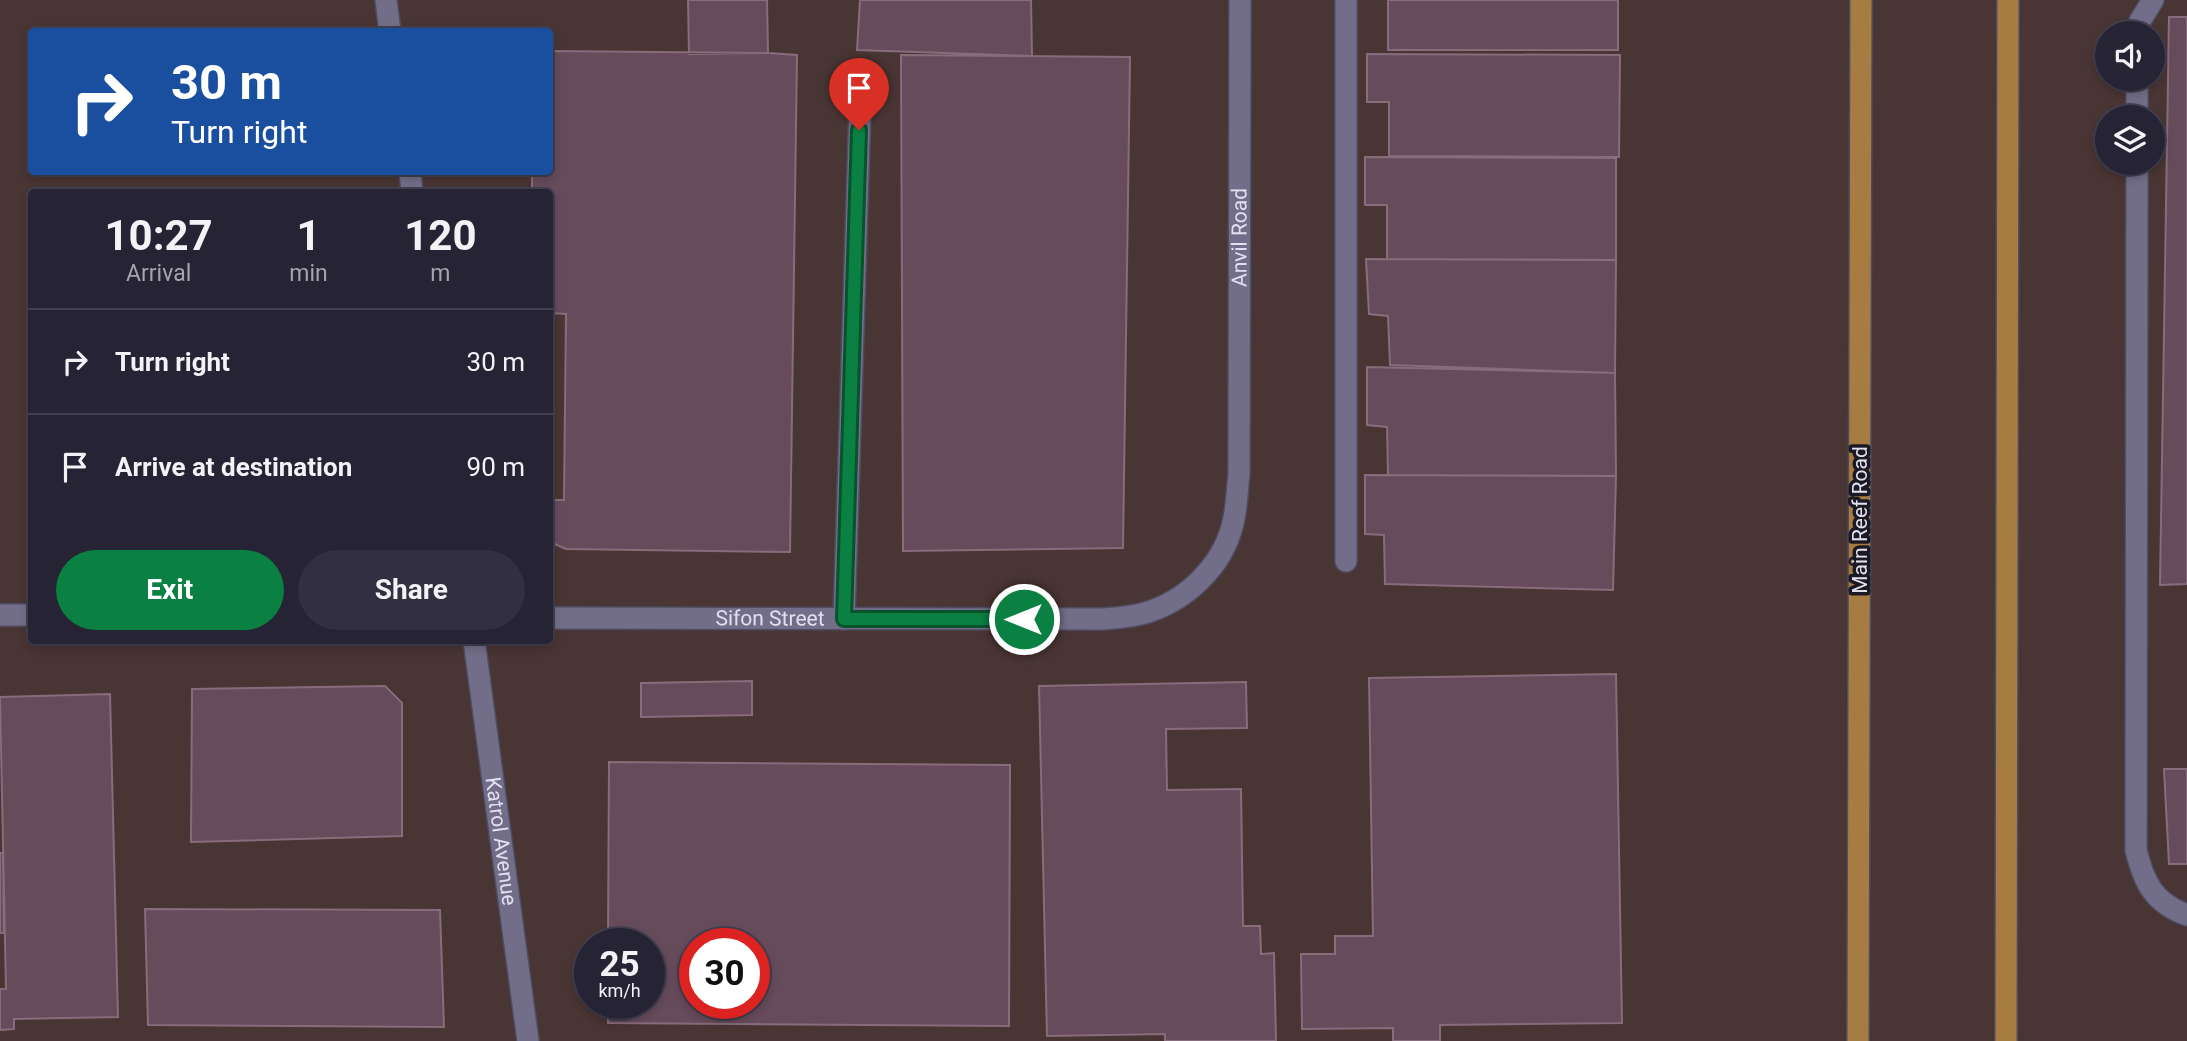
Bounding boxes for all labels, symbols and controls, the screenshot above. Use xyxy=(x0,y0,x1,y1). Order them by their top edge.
map controls xyxy=(2095,21,2165,175)
button: sound xyxy=(2095,21,2165,91)
text: 30 m xyxy=(171,54,282,111)
icon: right xyxy=(56,56,147,147)
pin xyxy=(829,58,889,130)
icon: arrive xyxy=(840,69,878,107)
button: layers xyxy=(2095,105,2165,175)
text: Turn right xyxy=(171,113,307,151)
street label: Anvil Road xyxy=(1227,188,1252,287)
text: 10:27 xyxy=(105,211,213,260)
text: 1 xyxy=(296,211,321,260)
text: 120 xyxy=(404,211,477,260)
text: Arrival xyxy=(126,260,191,287)
text: min xyxy=(289,260,328,287)
text: m xyxy=(430,260,450,287)
icon: right xyxy=(56,343,94,381)
text: Turn right xyxy=(115,347,230,377)
text: 30 m xyxy=(467,347,525,377)
street label: Main Reef Road xyxy=(1848,446,1872,594)
icon: arrive xyxy=(56,448,94,486)
text: Arrive at destination xyxy=(115,452,352,482)
text: 90 m xyxy=(467,452,525,482)
button: Exit xyxy=(56,550,284,630)
button: Share xyxy=(298,550,525,630)
position arrow xyxy=(987,582,1061,656)
street label: Sifon Street xyxy=(715,606,825,630)
street label: Katrol Avenue xyxy=(481,775,522,907)
speed limit sign: 30 xyxy=(679,928,770,1019)
text: 25 xyxy=(599,944,640,985)
text: km/h xyxy=(598,980,641,1001)

